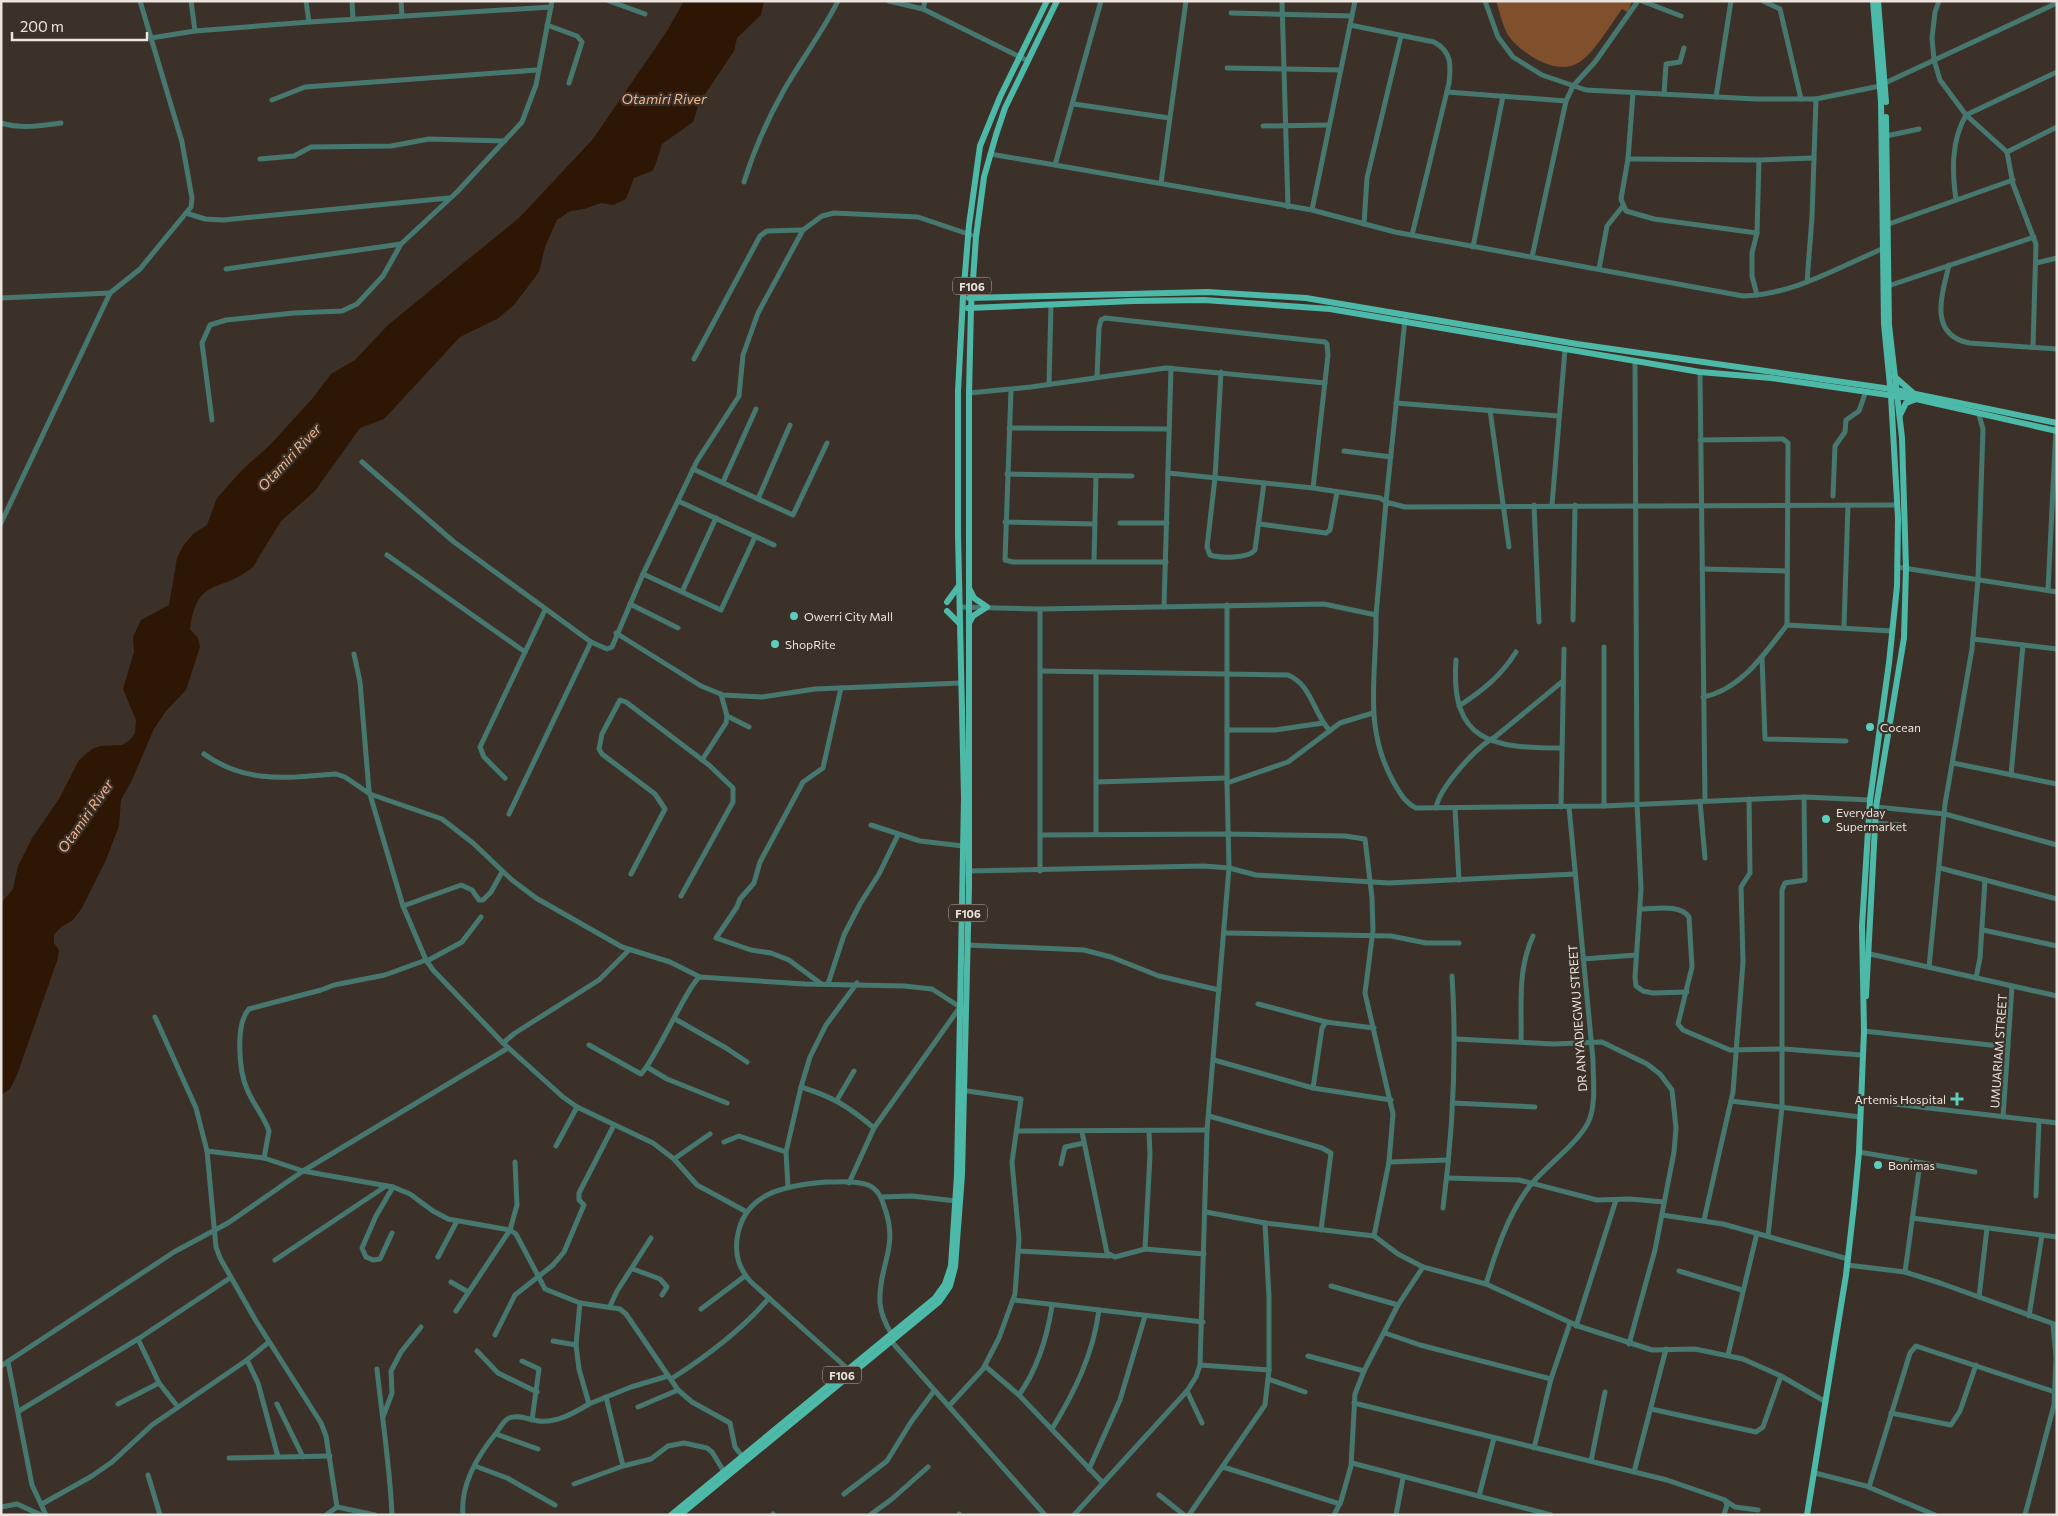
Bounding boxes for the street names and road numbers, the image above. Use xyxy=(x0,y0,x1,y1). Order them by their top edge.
road number: F106 xyxy=(953,278,991,294)
road number: F106 xyxy=(949,904,987,921)
street label: DR ANYADIEGWU STREET xyxy=(1565,944,1589,1092)
street label: UMUARIAM STREET xyxy=(1987,993,2009,1109)
road number: F106 xyxy=(823,1366,861,1384)

